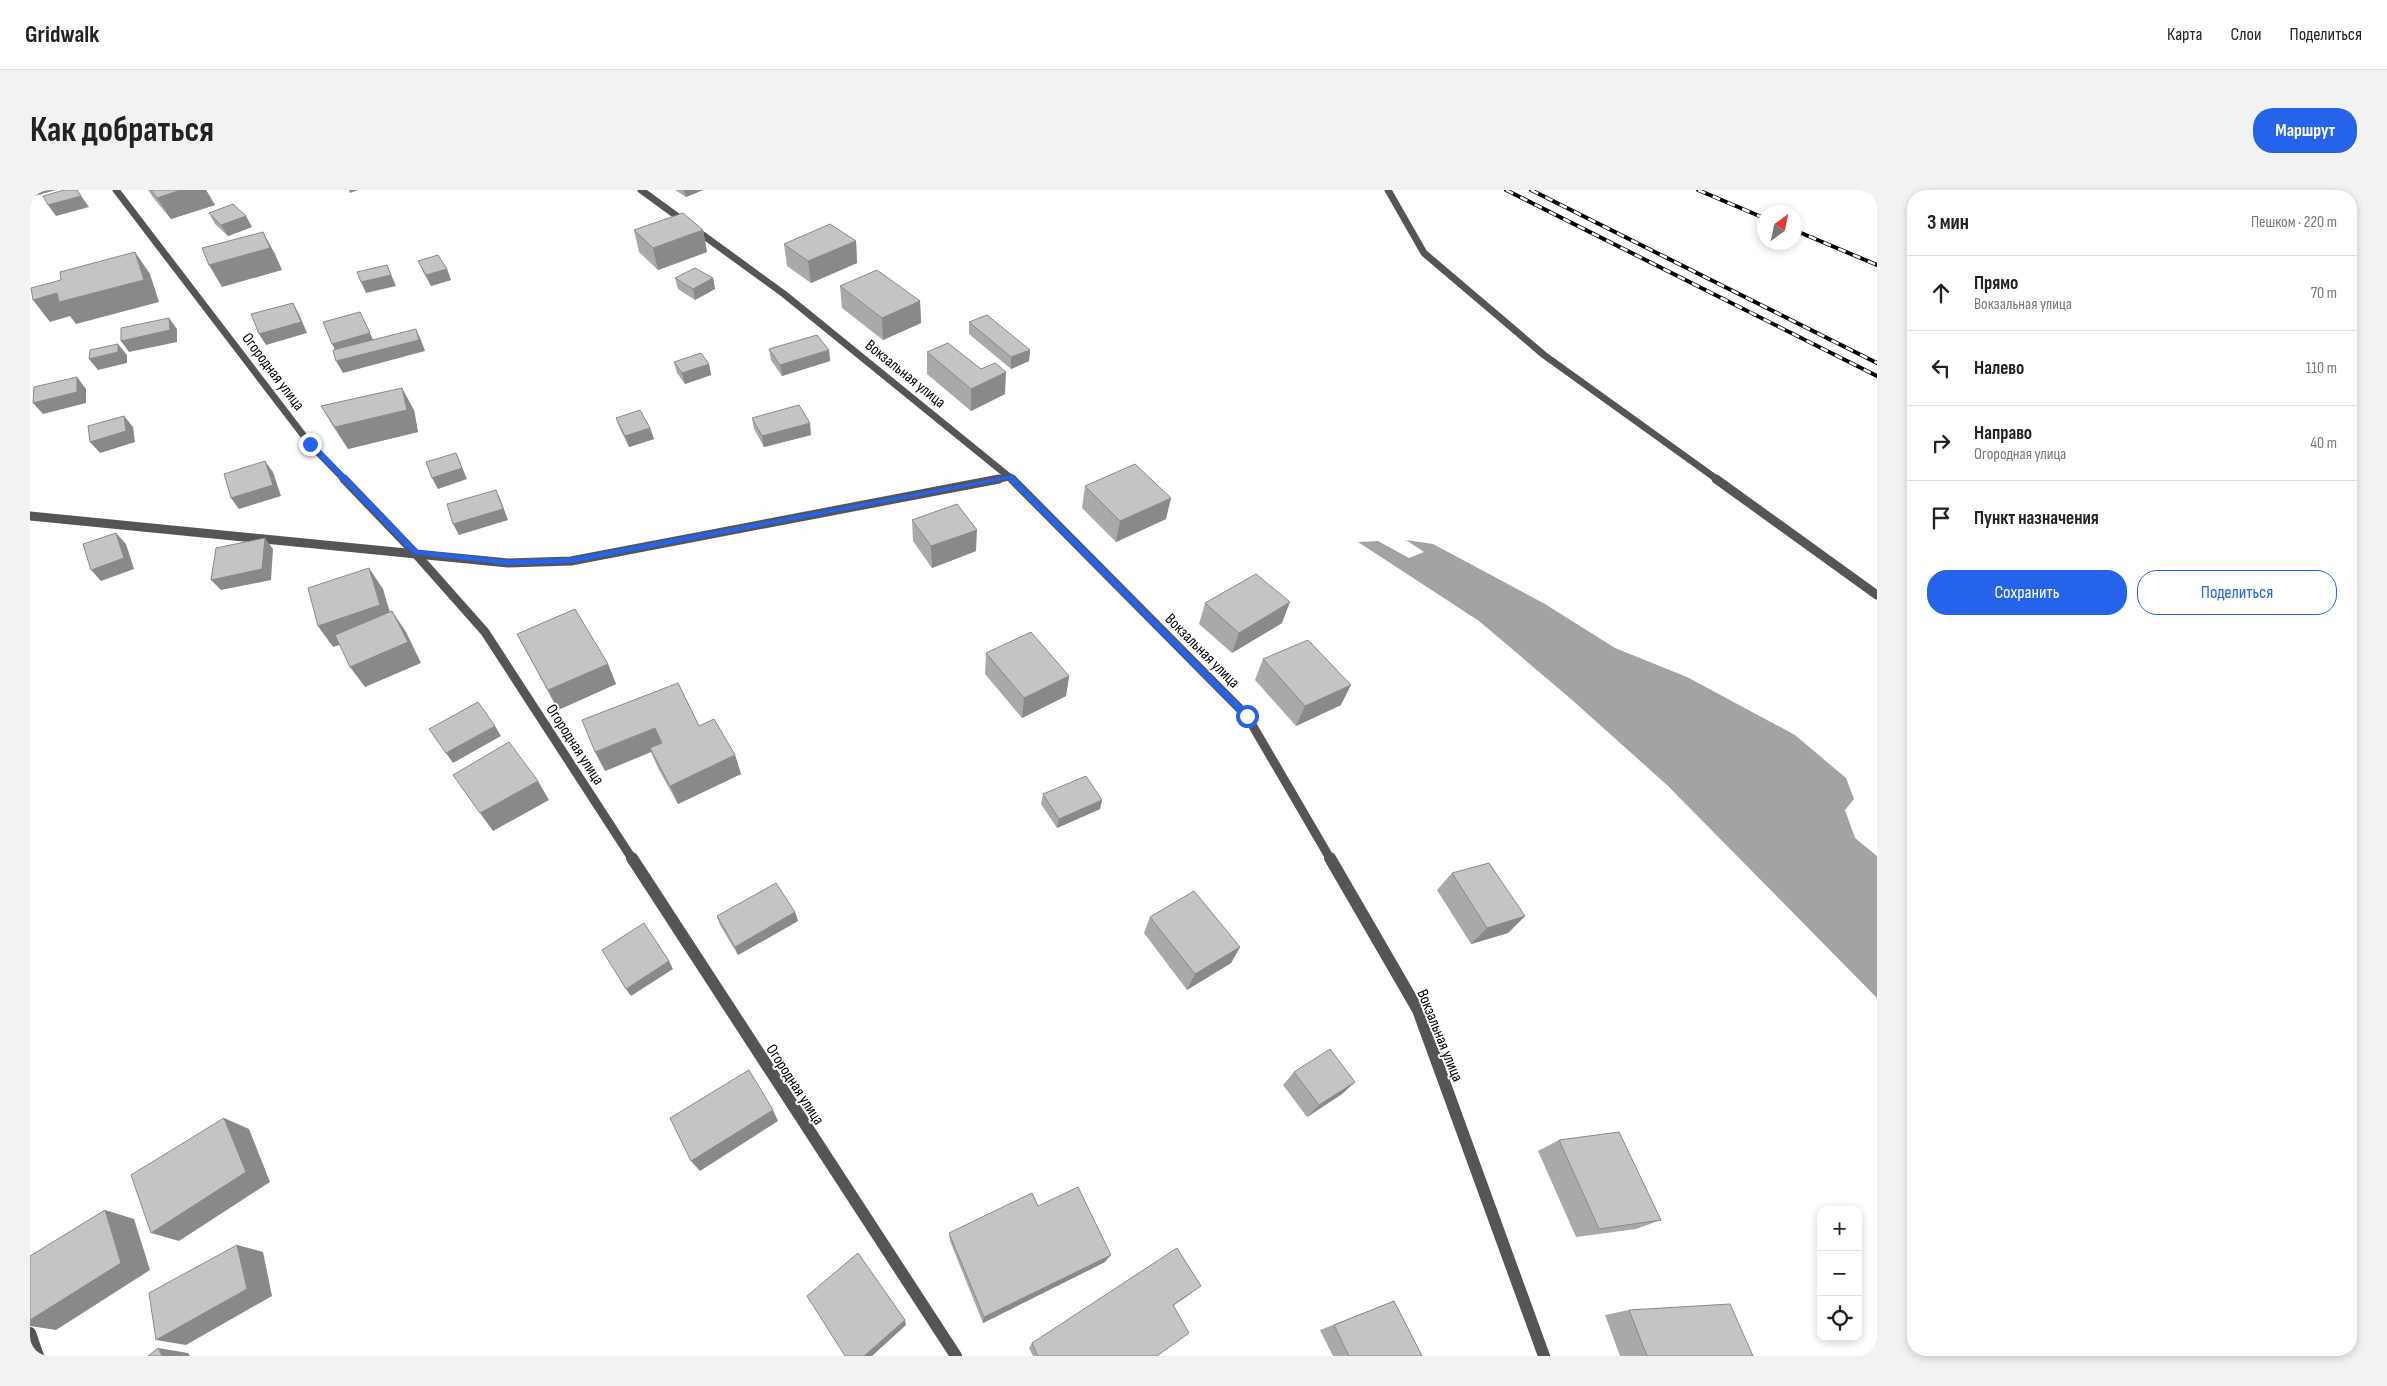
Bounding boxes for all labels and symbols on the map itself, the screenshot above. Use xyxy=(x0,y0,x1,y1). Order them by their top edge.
north arrow xyxy=(1757,205,1802,250)
street label: Огородная улица xyxy=(237,329,308,414)
street label: Вокзальная улица xyxy=(861,336,949,412)
route end xyxy=(299,433,322,456)
street label: Вокзальная улица xyxy=(1161,610,1243,692)
street label: Огородная улица xyxy=(542,701,608,789)
route start xyxy=(1236,705,1259,728)
street label: Вокзальная улица xyxy=(1412,987,1467,1084)
street label: Огородная улица xyxy=(762,1041,828,1129)

